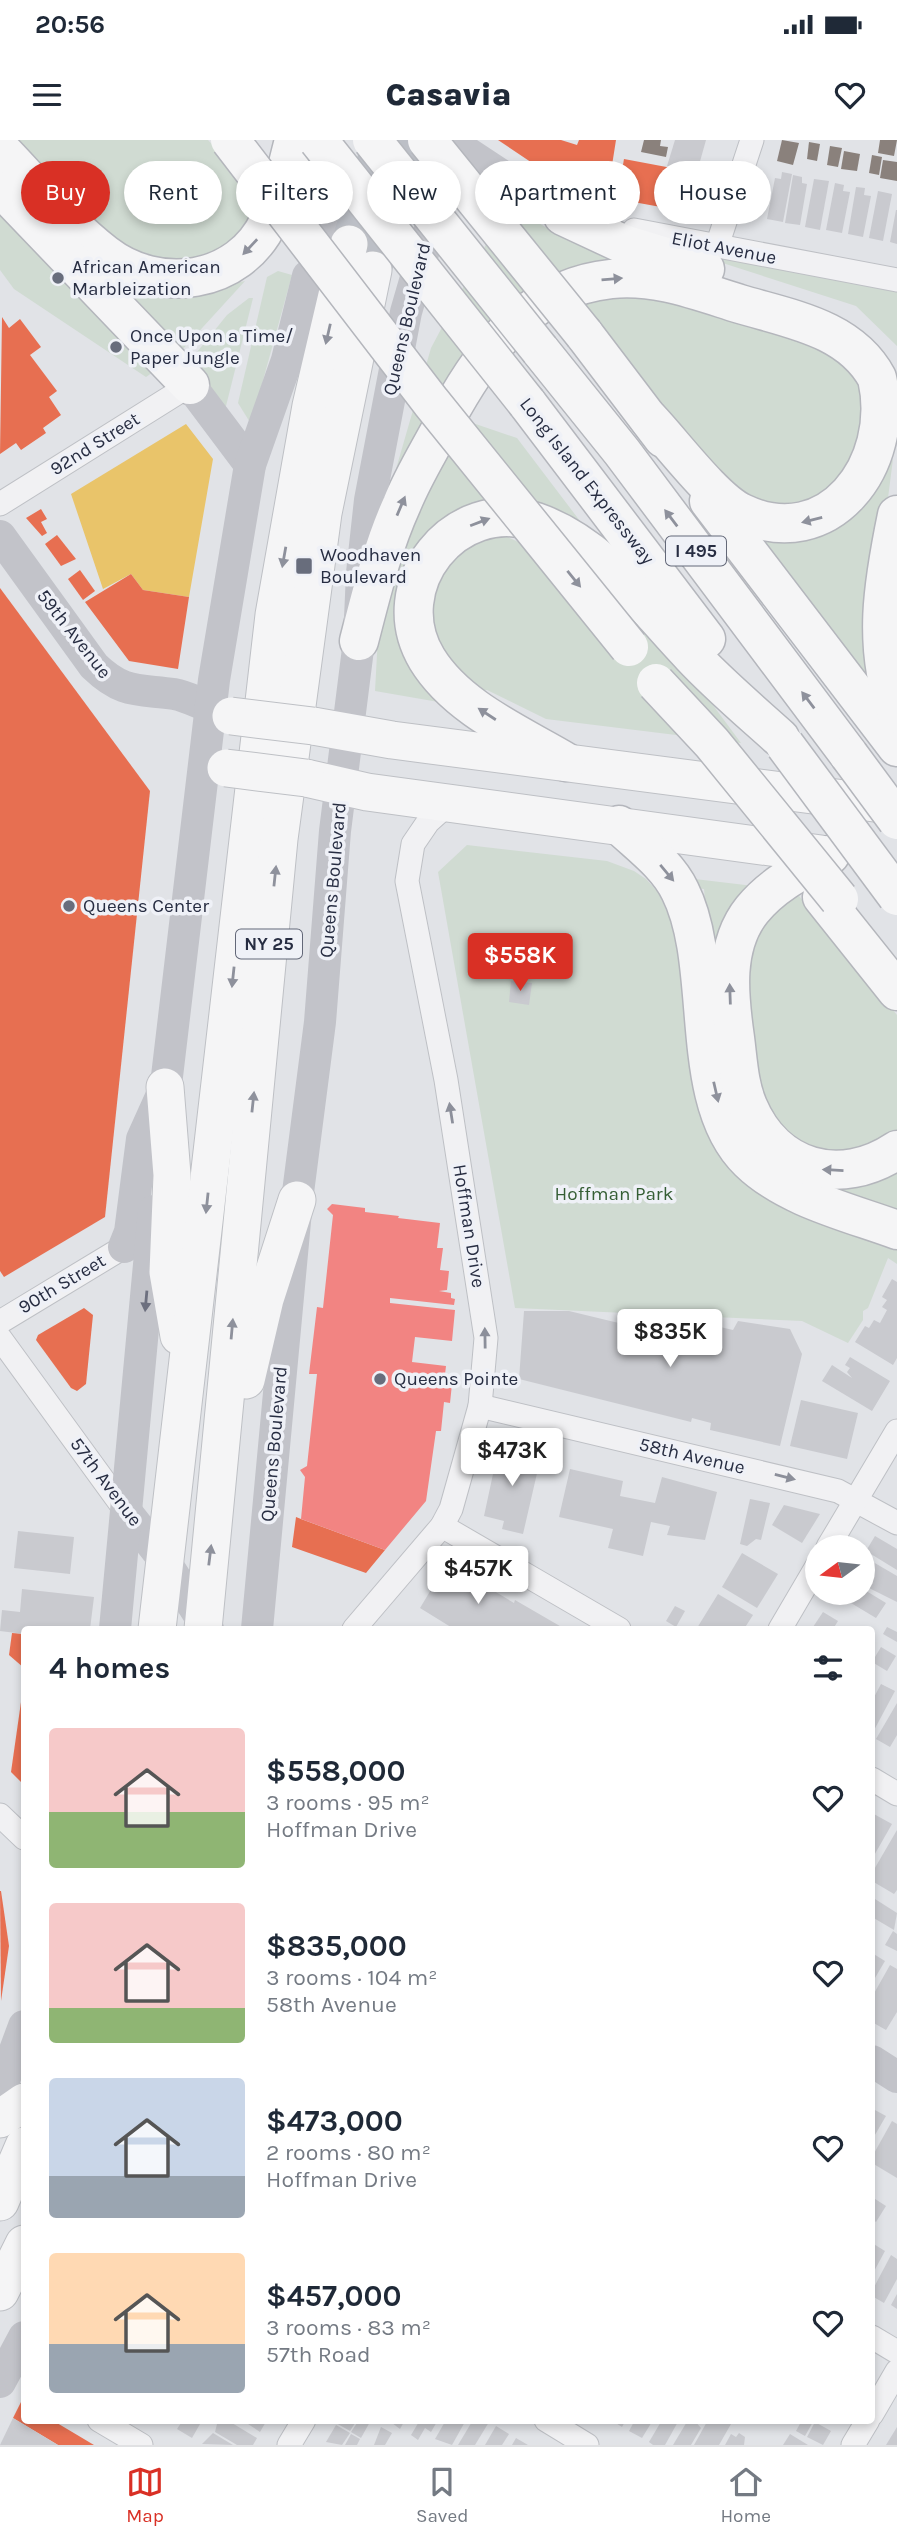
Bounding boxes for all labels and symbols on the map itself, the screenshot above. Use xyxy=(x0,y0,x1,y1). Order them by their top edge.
street label: Eliot Avenue xyxy=(670,227,778,269)
one-way arrow xyxy=(242,238,258,256)
street label: Queens Boulevard xyxy=(379,240,435,398)
place label: African American Marbleization xyxy=(72,256,221,300)
marker: African American Marbleization xyxy=(50,270,66,286)
one-way arrow xyxy=(602,274,624,285)
one-way arrow xyxy=(322,323,333,345)
place label: Once Upon a Time/ Paper Jungle xyxy=(130,325,294,369)
marker: Once Upon a Time/ Paper Jungle xyxy=(108,339,124,355)
street label: Long Island Expressway xyxy=(515,393,659,569)
street label: 92nd Street xyxy=(46,408,144,480)
one-way arrow xyxy=(396,495,407,516)
one-way arrow xyxy=(665,509,679,527)
one-way arrow xyxy=(801,515,823,526)
one-way arrow xyxy=(469,516,490,527)
road number: I 495 xyxy=(666,536,726,566)
place label: Woodhaven Boulevard xyxy=(320,544,421,588)
one-way arrow xyxy=(278,546,289,568)
marker: Woodhaven Boulevard xyxy=(294,556,314,576)
one-way arrow xyxy=(566,571,581,588)
street label: 59th Avenue xyxy=(32,585,116,683)
one-way arrow xyxy=(801,691,815,709)
one-way arrow xyxy=(477,708,496,721)
street label: Queens Boulevard xyxy=(315,801,351,959)
one-way arrow xyxy=(659,864,674,881)
one-way arrow xyxy=(270,865,281,887)
place label: Queens Center xyxy=(83,895,209,917)
marker: Queens Center xyxy=(61,898,77,914)
road number: NY 25 xyxy=(236,930,302,958)
pin: $558K xyxy=(471,934,569,993)
one-way arrow xyxy=(227,967,238,989)
one-way arrow xyxy=(724,983,735,1005)
one-way arrow xyxy=(710,1081,721,1103)
one-way arrow xyxy=(248,1091,259,1113)
one-way arrow xyxy=(446,1102,457,1124)
street label: Hoffman Drive xyxy=(448,1163,490,1289)
one-way arrow xyxy=(822,1164,844,1175)
park label: Hoffman Park xyxy=(555,1183,674,1205)
one-way arrow xyxy=(202,1193,213,1215)
street label: 90th Street xyxy=(15,1249,109,1319)
one-way arrow xyxy=(140,1290,151,1312)
pin: $835K xyxy=(621,1310,719,1369)
one-way arrow xyxy=(227,1317,238,1339)
one-way arrow xyxy=(479,1327,491,1349)
street label: Queens Boulevard xyxy=(256,1365,292,1523)
place label: Queens Pointe xyxy=(394,1368,518,1390)
marker: Queens Pointe xyxy=(372,1371,388,1387)
pin: $473K xyxy=(463,1428,561,1488)
street label: 57th Avenue xyxy=(66,1433,146,1531)
street label: 58th Avenue xyxy=(637,1433,747,1479)
one-way arrow xyxy=(774,1472,796,1483)
north arrow xyxy=(805,1535,875,1605)
one-way arrow xyxy=(205,1544,216,1566)
pin: $457K xyxy=(429,1546,527,1606)

